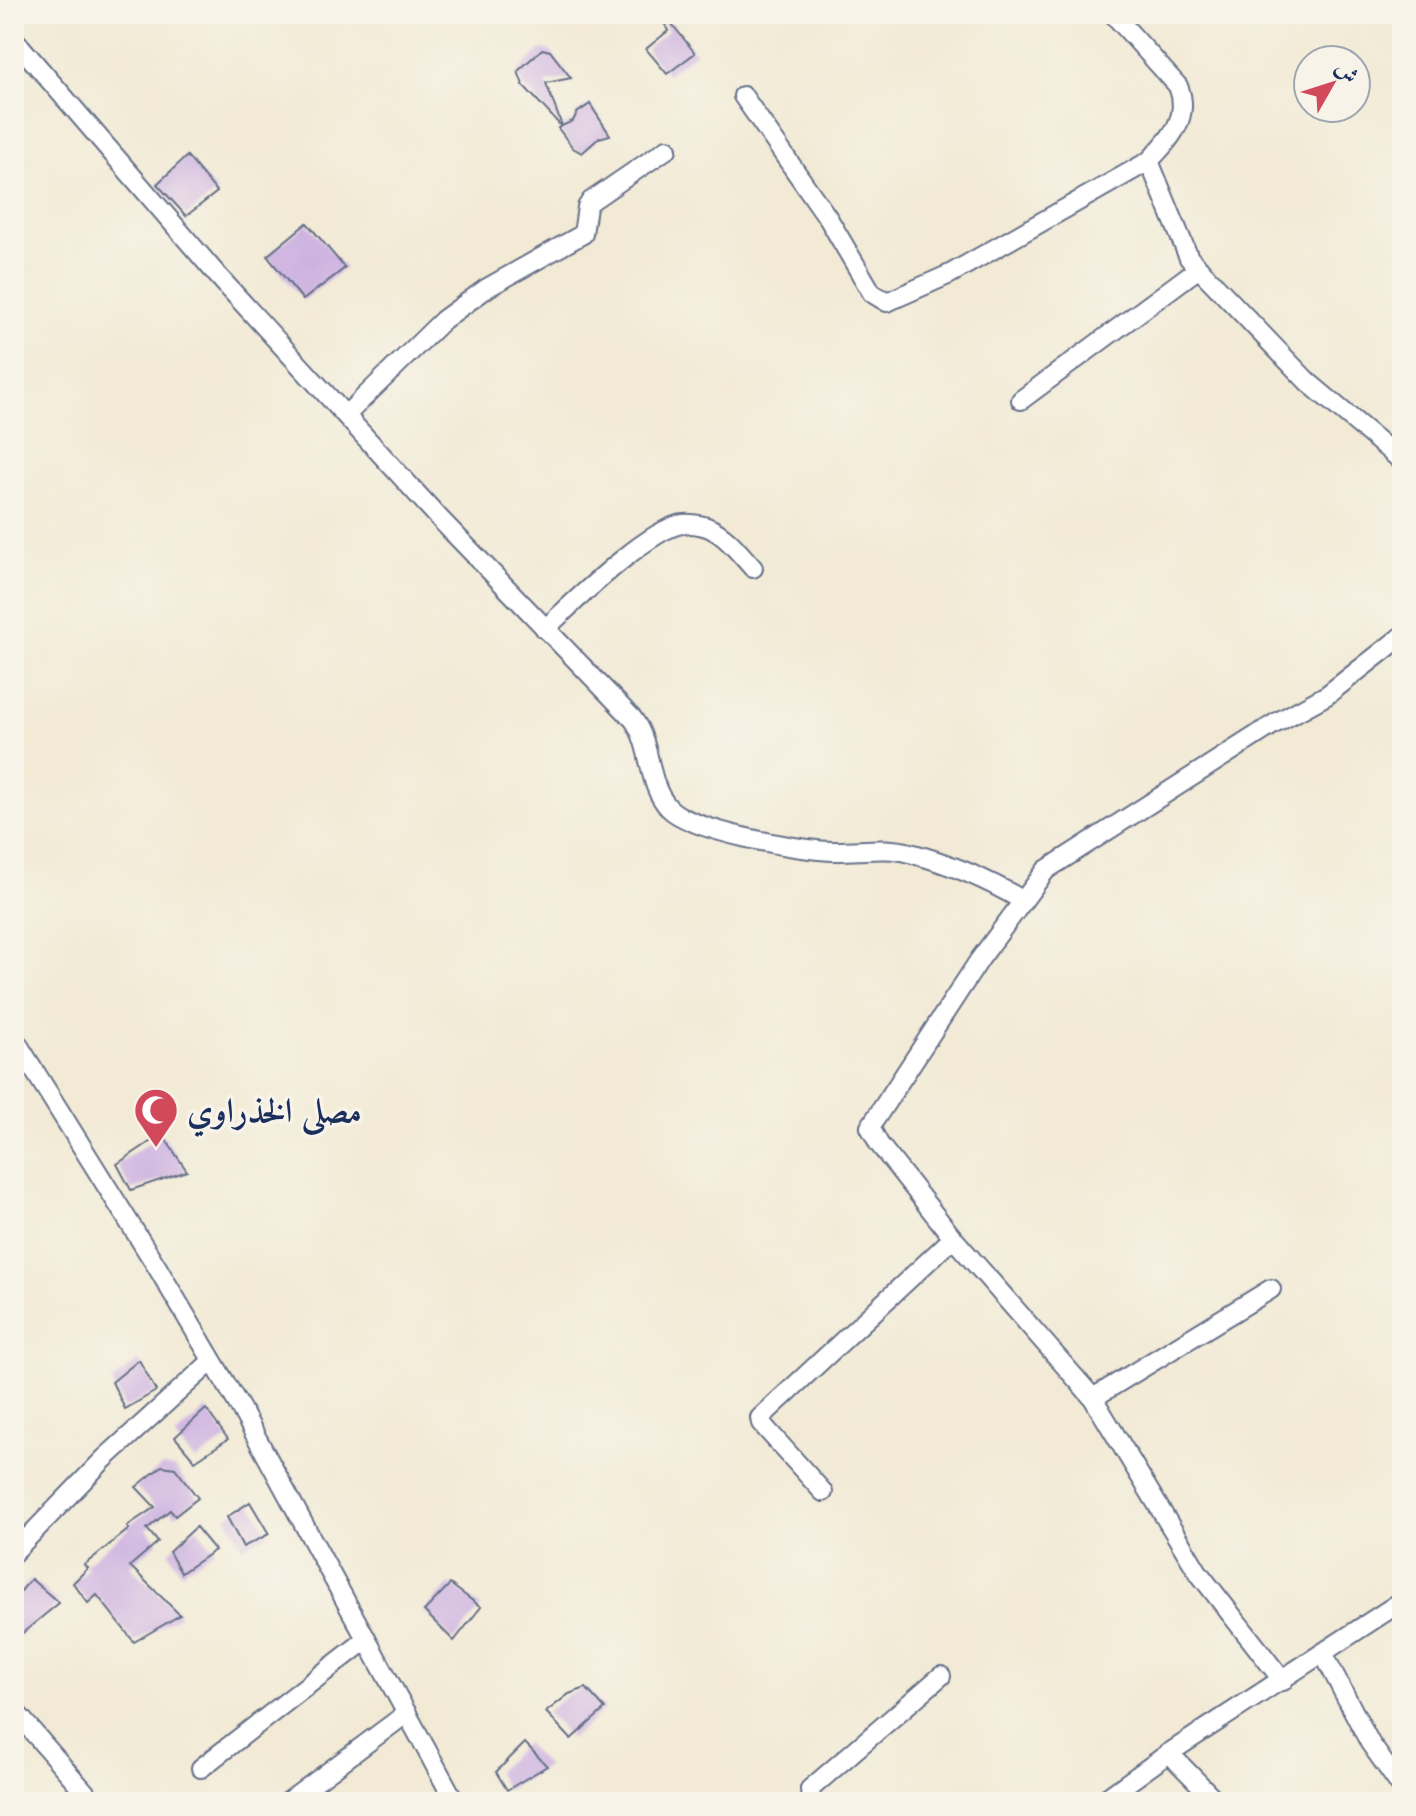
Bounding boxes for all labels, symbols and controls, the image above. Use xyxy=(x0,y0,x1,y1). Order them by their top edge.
north arrow xyxy=(1292,44,1372,124)
text: ش xyxy=(1328,54,1365,90)
mosque icon: مصلى الخذراوي xyxy=(132,1086,180,1149)
place label: مصلى الخذراوي xyxy=(187,1088,362,1137)

